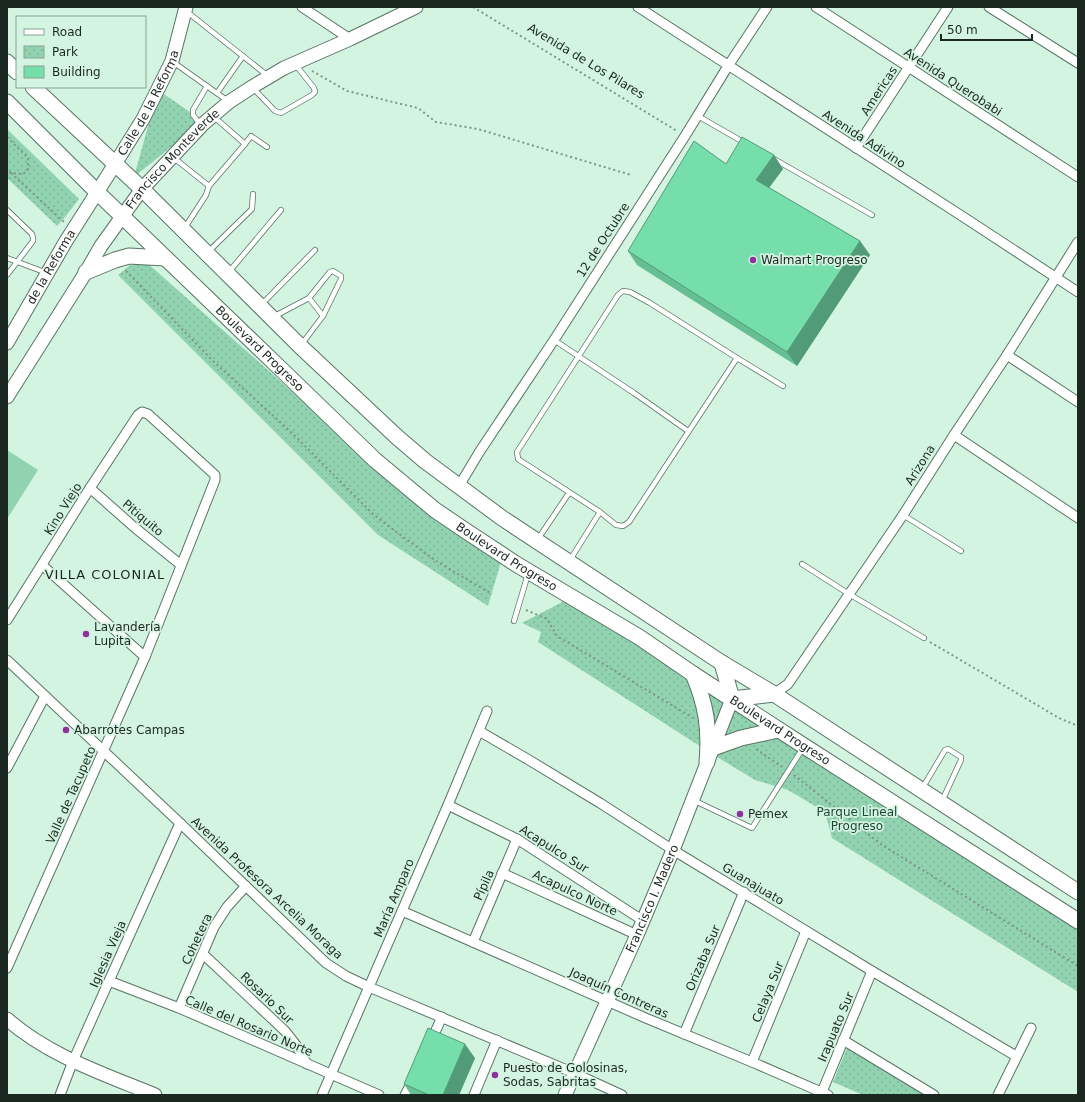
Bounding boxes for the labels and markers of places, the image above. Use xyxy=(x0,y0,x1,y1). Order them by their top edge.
place label: Walmart Progreso xyxy=(761,253,868,267)
marker: Walmart Progreso xyxy=(748,255,758,265)
place label: Lavandería Lupita xyxy=(94,620,161,648)
marker: Lavandería Lupita xyxy=(81,629,91,639)
place label: Abarrotes Campas xyxy=(74,723,185,737)
marker: Abarrotes Campas xyxy=(61,725,71,735)
place label: Pemex xyxy=(748,807,788,821)
marker: Pemex xyxy=(735,809,745,819)
place label: Puesto de Golosinas, Sodas, Sabritas xyxy=(503,1061,628,1089)
marker: Puesto de Golosinas, Sodas, Sabritas xyxy=(490,1070,500,1080)

